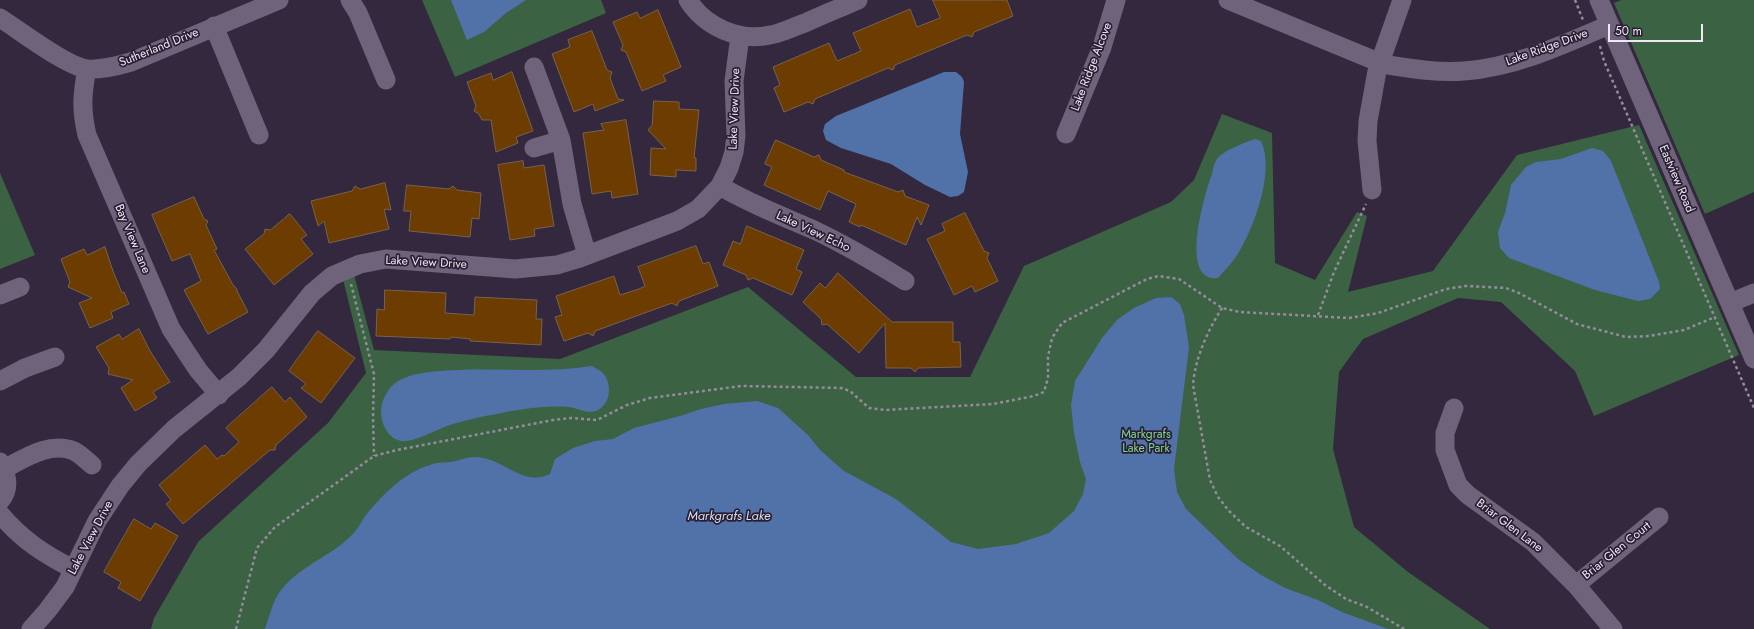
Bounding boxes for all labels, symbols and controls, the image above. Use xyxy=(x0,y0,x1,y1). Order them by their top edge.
scale bar xyxy=(1610,16,1705,42)
street label: Lake Ridge Alcove xyxy=(1069,21,1115,113)
text: 50 m xyxy=(1615,22,1642,40)
street label: Sutherland Drive xyxy=(117,26,201,70)
street label: Lake Ridge Drive xyxy=(1504,27,1590,69)
street label: Lake View Drive xyxy=(726,68,744,150)
street label: Eastview Road xyxy=(1655,143,1697,215)
street label: Bay View Lane xyxy=(111,202,153,276)
street label: Lake View Echo xyxy=(774,209,852,255)
street label: Lake View Drive xyxy=(385,254,467,272)
park label: Markgrafs Lake Park xyxy=(1121,428,1171,456)
street label: Briar Glen Lane xyxy=(1473,496,1545,556)
street label: Lake View Drive xyxy=(66,499,116,577)
water label: Markgrafs Lake xyxy=(687,509,771,525)
street label: Briar Glen Court xyxy=(1580,519,1654,583)

